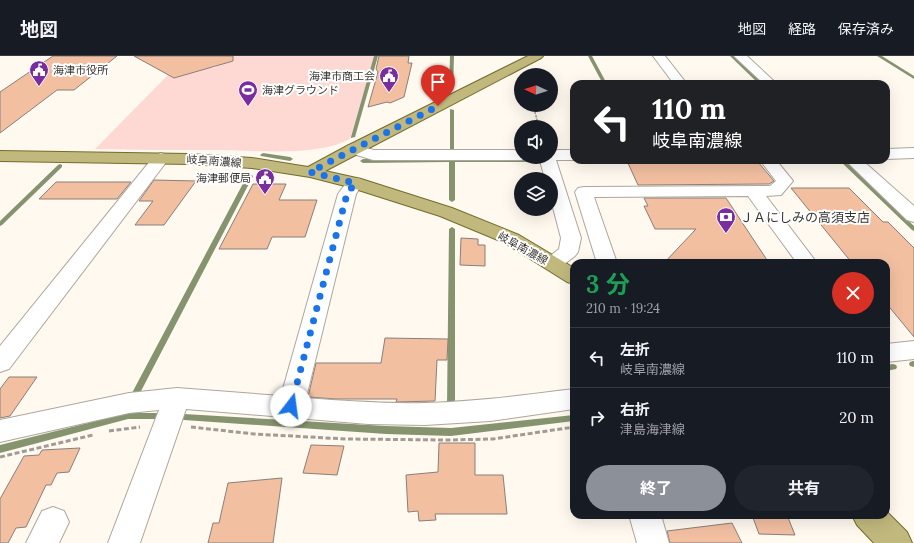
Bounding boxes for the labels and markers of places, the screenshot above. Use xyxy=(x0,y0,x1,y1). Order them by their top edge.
public building icon: 海津市役所 xyxy=(28,59,50,87)
place label: 海津市役所 xyxy=(53,63,109,77)
public building icon: 海津市商工会 xyxy=(378,65,400,93)
pin xyxy=(421,65,455,106)
place label: 海津市商工会 xyxy=(309,69,375,83)
sports icon: 海津グラウンド xyxy=(237,79,259,107)
place label: 海津グラウンド xyxy=(262,83,339,97)
public building icon: 海津郵便局 xyxy=(254,167,276,195)
place label: 海津郵便局 xyxy=(196,171,251,185)
bank icon: ＪＡにしみの高須支店 xyxy=(715,206,737,234)
place label: ＪＡにしみの高須支店 xyxy=(740,209,870,226)

